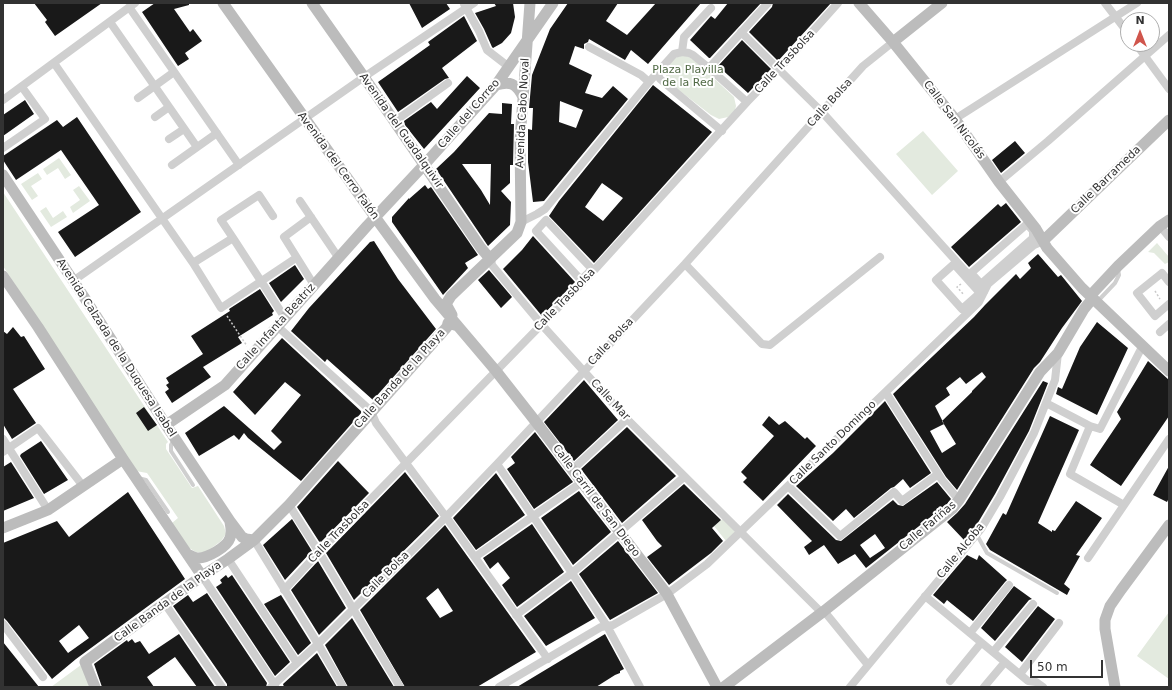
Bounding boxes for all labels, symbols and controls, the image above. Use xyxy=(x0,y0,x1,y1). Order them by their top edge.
north arrow xyxy=(1120,12,1160,52)
text: N xyxy=(1135,14,1145,27)
street label: Calle Trasbolsa xyxy=(752,27,818,97)
street label: Avenida Cabo Noval xyxy=(514,58,532,168)
park label: Plaza Playilla de la Red xyxy=(652,63,724,89)
street label: Avenida del Guadalquivir xyxy=(356,71,446,191)
street label: Calle Bolsa xyxy=(805,76,855,130)
street label: Calle del Correo xyxy=(435,77,503,151)
street label: Calle San Nicolás xyxy=(920,78,988,162)
street label: Avenida del Cerro Falón xyxy=(295,110,381,222)
street label: Calle Barrameda xyxy=(1068,143,1144,217)
street label: Avenida Calzada de la Duquesa Isabel xyxy=(53,256,179,440)
street label: Calle Trasbolsa xyxy=(532,266,598,334)
street label: Calle Infanta Beatriz xyxy=(234,281,318,373)
street label: Calle Bolsa xyxy=(586,315,636,369)
street label: Calle Banda de la Playa xyxy=(352,326,448,432)
street label: Calle Mar xyxy=(588,377,632,423)
street label: Calle Santo Domingo xyxy=(787,398,879,488)
street label: Calle Carril de San Diego xyxy=(549,442,643,560)
street label: Calle Trasbolsa xyxy=(306,498,372,566)
street label: Calle Fariñas xyxy=(897,498,959,554)
street label: Calle Alcoba xyxy=(935,520,987,582)
street label: Calle Bolsa xyxy=(360,549,412,601)
street label: Calle Banda de la Playa xyxy=(112,559,224,645)
scale bar xyxy=(1032,652,1105,678)
text: 50 m xyxy=(1037,660,1068,674)

